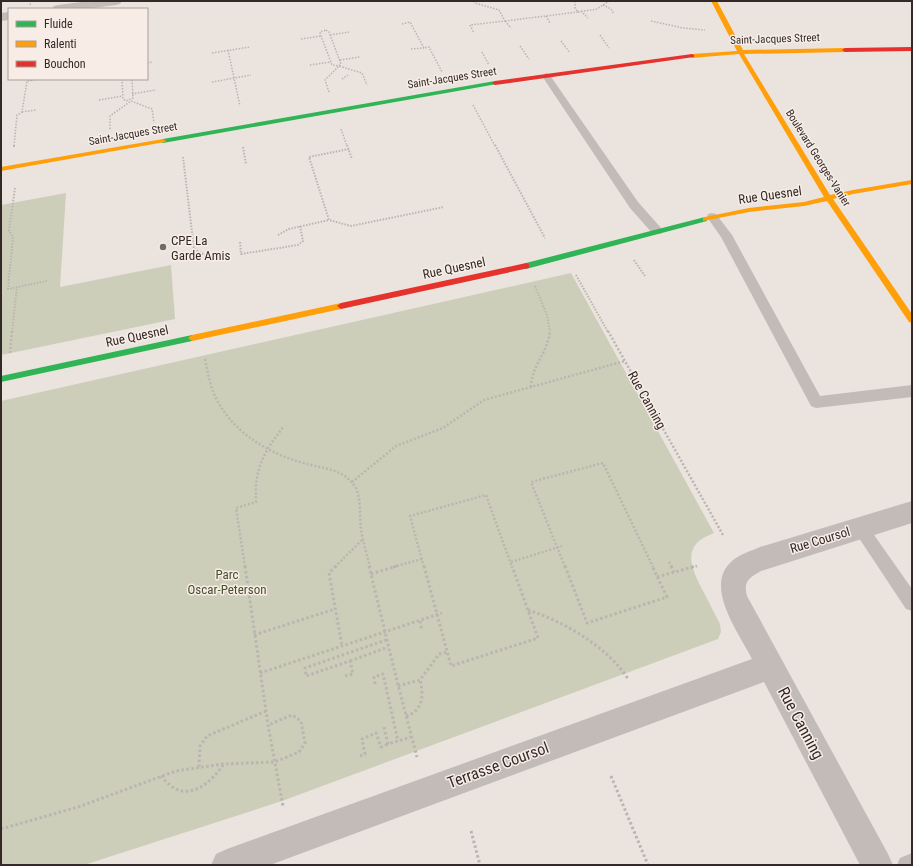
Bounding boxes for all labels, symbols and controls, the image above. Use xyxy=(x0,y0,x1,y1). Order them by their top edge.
legend xyxy=(8,8,148,80)
text: Fluide xyxy=(44,17,73,31)
street label: Saint-Jacques Street xyxy=(730,31,820,47)
text: Ralenti xyxy=(44,37,77,51)
text: Bouchon xyxy=(44,57,86,71)
street label: Saint-Jacques Street xyxy=(407,65,497,91)
street label: Boulevard Georges-Vanier xyxy=(783,107,853,209)
street label: Saint-Jacques Street xyxy=(88,120,178,148)
street label: Rue Quesnel xyxy=(737,183,803,207)
place label: CPE La Garde Amis xyxy=(171,233,231,263)
marker: CPE La Garde Amis xyxy=(158,242,168,252)
street label: Rue Quesnel xyxy=(421,254,487,282)
street label: Rue Quesnel xyxy=(104,322,170,350)
street label: Rue Canning xyxy=(625,368,669,432)
street label: Rue Coursol xyxy=(788,524,852,556)
park label: Parc Oscar-Peterson xyxy=(187,567,267,597)
street label: Rue Canning xyxy=(774,684,828,762)
street label: Terrasse Coursol xyxy=(445,738,551,792)

